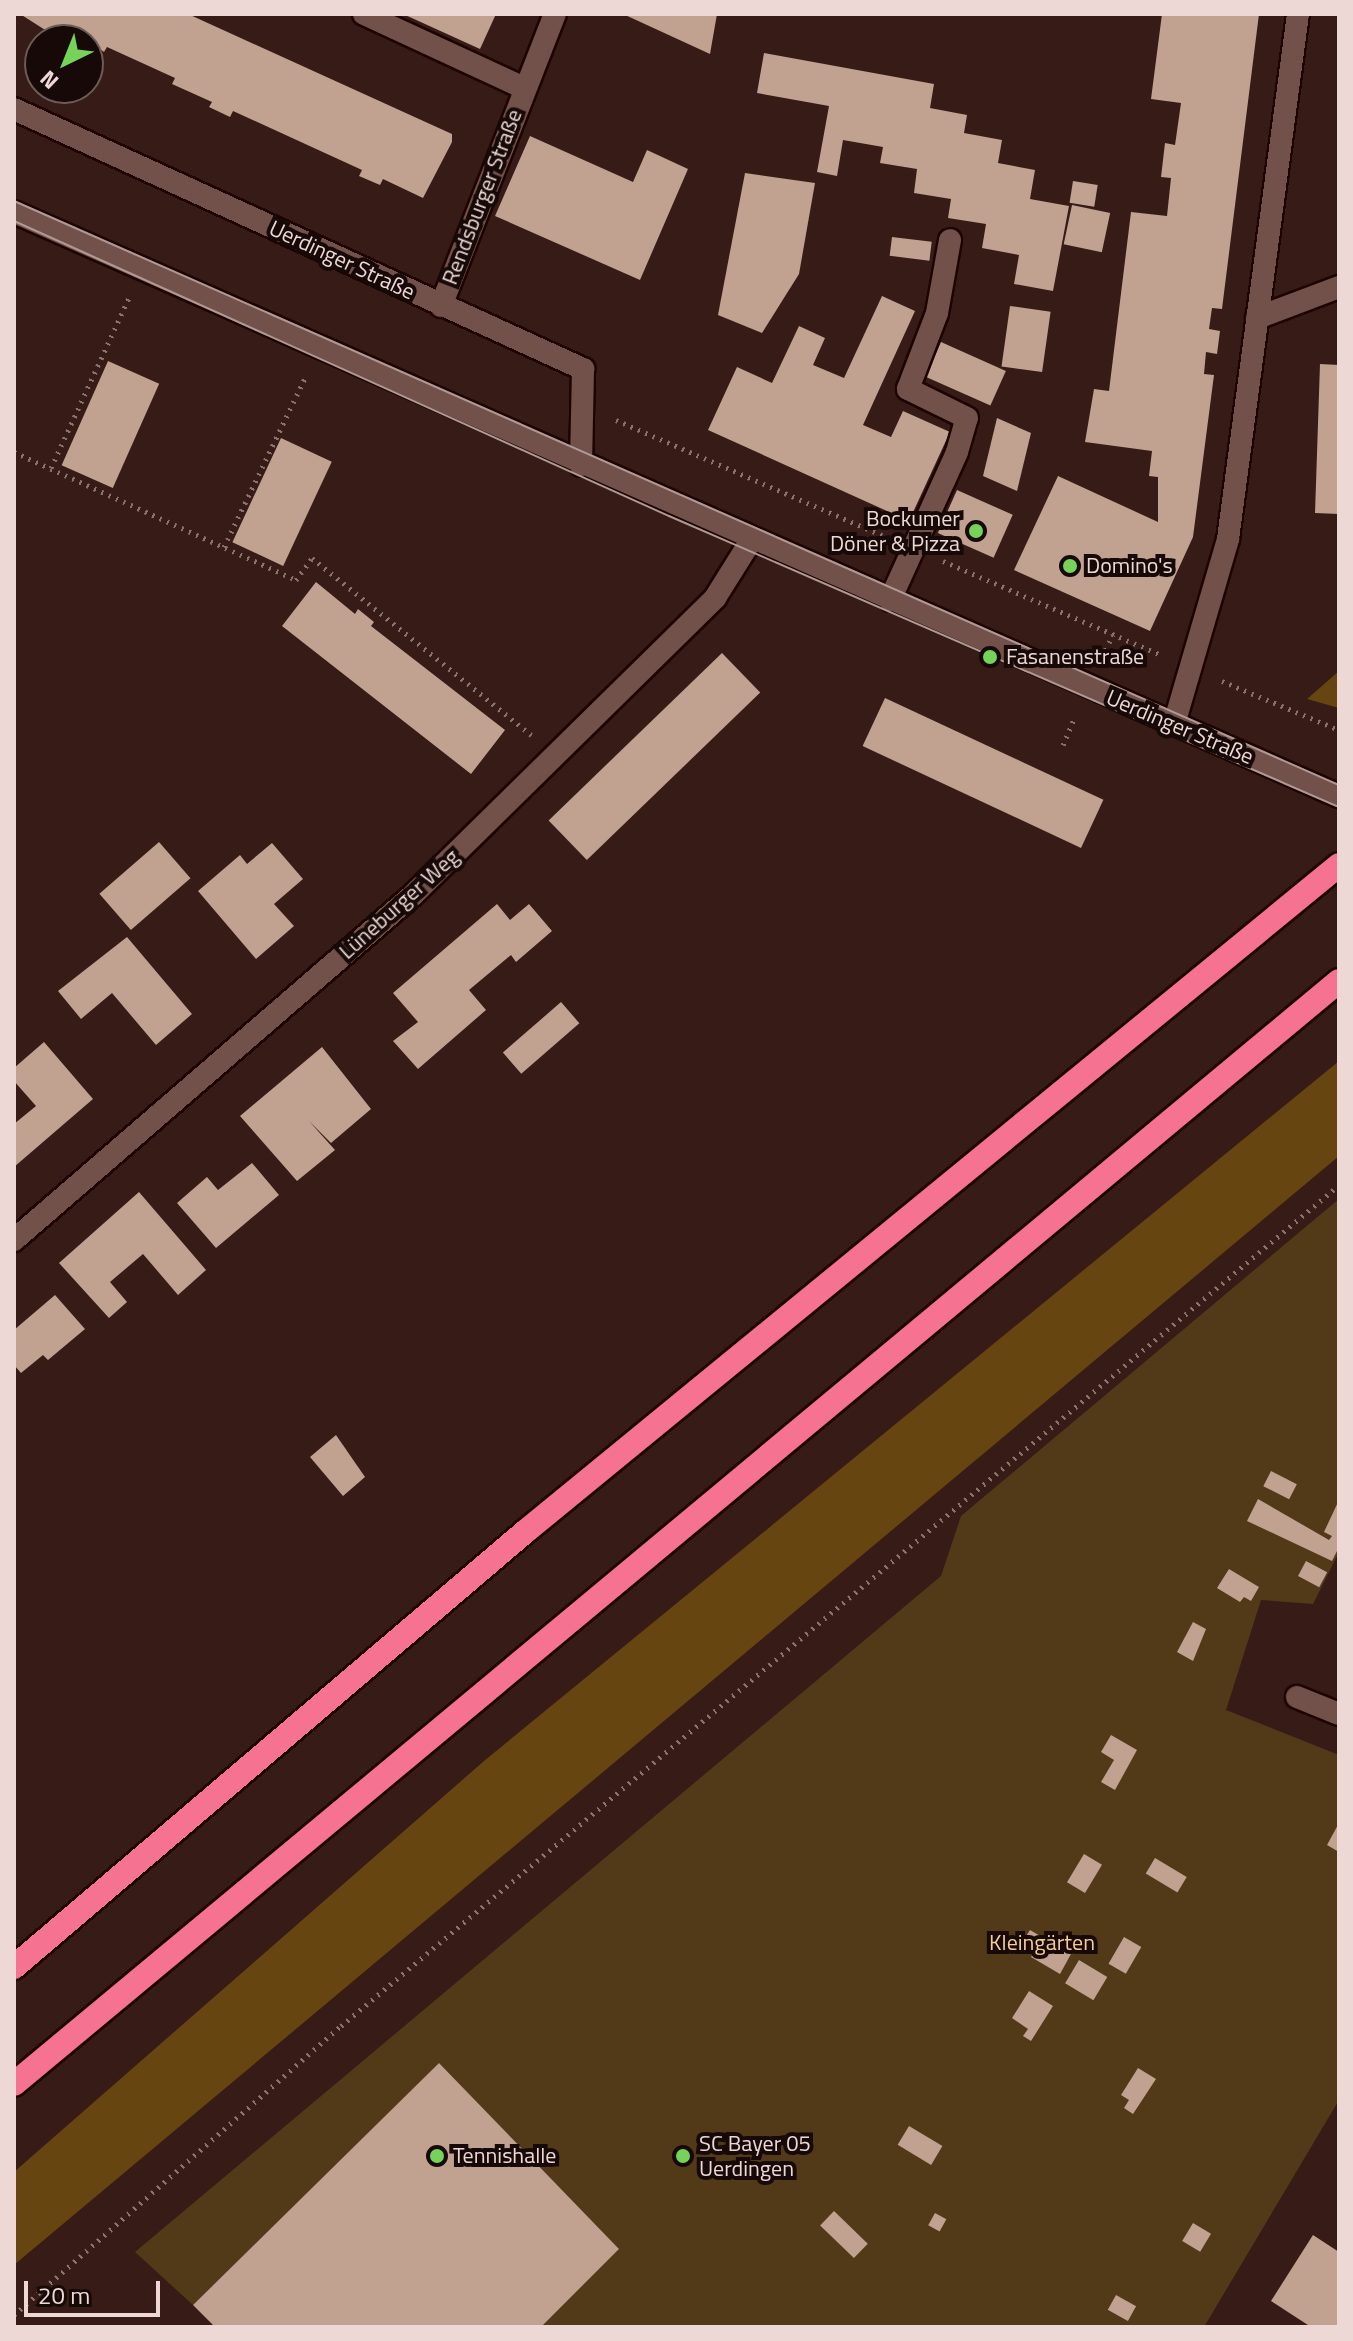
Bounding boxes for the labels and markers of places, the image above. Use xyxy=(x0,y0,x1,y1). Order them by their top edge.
place label: Bockumer Döner & Pizza xyxy=(830,505,960,556)
marker: Bockumer Döner & Pizza xyxy=(967,522,985,540)
place label: Domino's xyxy=(1086,553,1173,579)
marker: Domino's xyxy=(1061,557,1079,575)
place label: Fasanenstraße xyxy=(1006,644,1144,670)
marker: Fasanenstraße xyxy=(981,648,999,666)
place label: SC Bayer 05 Uerdingen xyxy=(699,2130,811,2182)
place label: Tennishalle xyxy=(453,2143,556,2169)
marker: Tennishalle xyxy=(428,2147,446,2165)
marker: SC Bayer 05 Uerdingen xyxy=(674,2147,692,2165)

